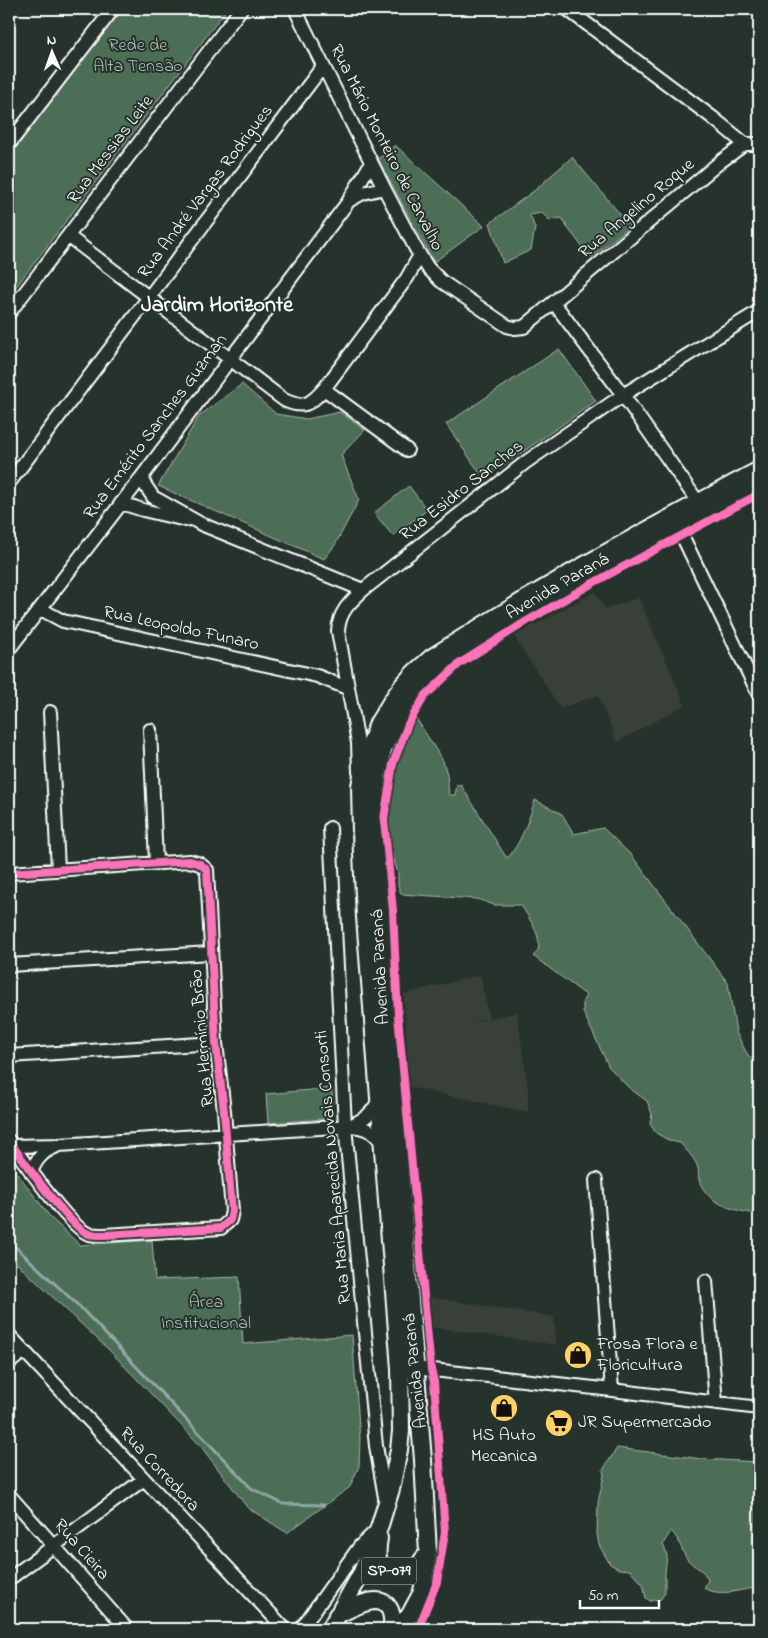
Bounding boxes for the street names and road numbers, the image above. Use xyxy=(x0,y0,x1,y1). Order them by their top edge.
street label: Rua Mário Monteiro de Carvalho xyxy=(323,40,449,256)
street label: Rua Messias Leite xyxy=(61,89,161,210)
street label: Rua André Vargas Rodrigues xyxy=(132,100,281,285)
street label: Rua Angelino Roque xyxy=(573,152,702,266)
street label: Rua Emérito Sanches Guzman xyxy=(78,329,235,525)
street label: Rua Esidro Sanches xyxy=(394,434,530,548)
street label: Avenida Paraná xyxy=(502,547,614,627)
street label: Rua Leopoldo Funaro xyxy=(101,600,261,658)
street label: Avenida Paraná xyxy=(365,909,397,1025)
street label: Rua Hermínio Brão xyxy=(184,968,222,1108)
street label: Rua Maria Aparecida Novais Consorti xyxy=(309,1029,359,1305)
street label: Avenida Paraná xyxy=(397,1312,435,1430)
street label: Rua Corredora xyxy=(113,1422,205,1518)
street label: Rua Cieira xyxy=(47,1513,115,1587)
road number: SP-079 xyxy=(362,1558,416,1584)

